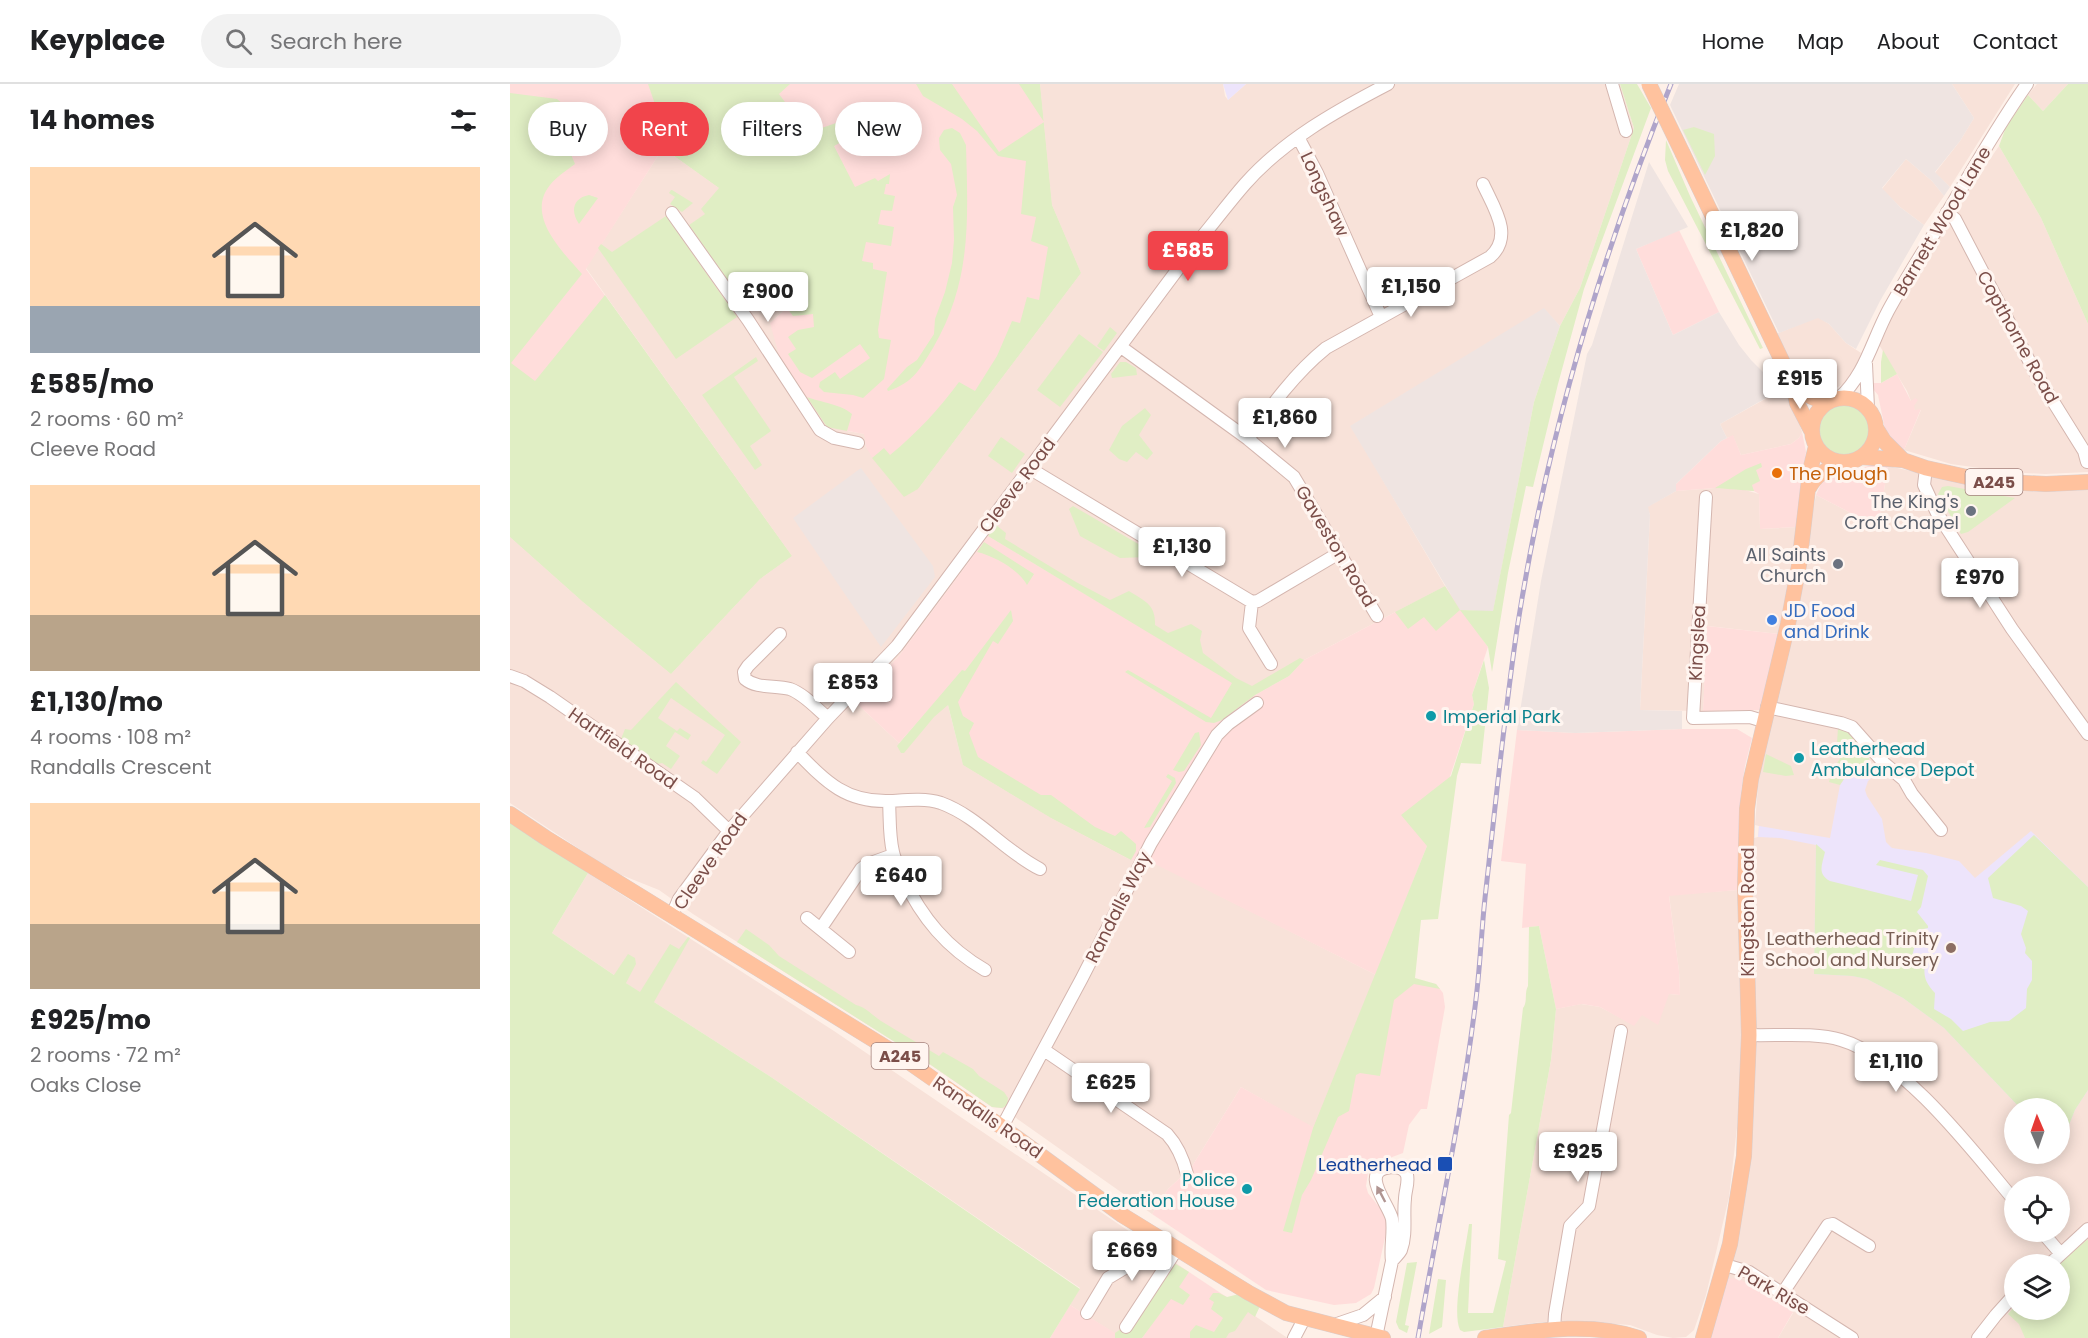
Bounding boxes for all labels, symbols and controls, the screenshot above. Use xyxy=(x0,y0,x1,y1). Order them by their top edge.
search box xyxy=(201,14,621,68)
text: Keyplace xyxy=(30,21,165,60)
icon: search xyxy=(222,25,255,58)
text: Search here xyxy=(270,26,402,57)
text: Home xyxy=(1702,27,1764,56)
text: Map xyxy=(1797,27,1844,56)
text: About xyxy=(1877,27,1940,56)
text: Contact xyxy=(1973,27,2058,56)
text: 14 homes xyxy=(30,102,155,138)
chip: Buy xyxy=(528,102,608,156)
chip: Rent xyxy=(620,102,709,156)
chip: Filters xyxy=(721,102,823,156)
chip: New xyxy=(835,102,922,156)
icon: filters xyxy=(447,104,480,137)
street label: Barnett Wood Lane xyxy=(1887,141,1997,301)
street label: Longshaw xyxy=(1294,148,1356,241)
icon: home xyxy=(201,206,309,314)
pin: £1,820 xyxy=(1703,211,1801,262)
text: £1,820 xyxy=(1720,216,1784,244)
pin: £585 xyxy=(1152,231,1224,282)
text: £585 xyxy=(1162,236,1214,264)
street label: Copthorne Road xyxy=(1971,266,2065,408)
pin: £1,150 xyxy=(1362,267,1460,318)
pin: £900 xyxy=(732,272,804,323)
text: £1,150 xyxy=(1381,272,1441,300)
text: £900 xyxy=(742,277,794,305)
pin: £915 xyxy=(1764,359,1836,410)
text: £915 xyxy=(1777,364,1823,392)
text: £585/mo xyxy=(30,366,154,402)
pin: £1,860 xyxy=(1236,398,1334,449)
text: £1,860 xyxy=(1252,403,1318,431)
text: 2 rooms · 60 m² xyxy=(30,405,184,433)
street label: Cleeve Road xyxy=(973,432,1061,538)
text: Cleeve Road xyxy=(30,435,156,463)
place label: The Plough xyxy=(1789,461,1888,486)
marker: The Plough xyxy=(1770,466,1784,480)
road number: A245 xyxy=(1966,469,2022,495)
street label: Gaveston Road xyxy=(1290,480,1382,612)
place label: The King's Croft Chapel xyxy=(1844,489,1959,535)
marker: The King's Croft Chapel xyxy=(1964,504,1978,518)
icon: home xyxy=(201,524,309,632)
pin: £1,130 xyxy=(1133,527,1231,578)
text: £1,130 xyxy=(1152,532,1212,560)
place label: All Saints Church xyxy=(1746,542,1826,588)
marker: All Saints Church xyxy=(1831,557,1845,571)
pin: £970 xyxy=(1944,558,2016,609)
text: £970 xyxy=(1955,563,2005,591)
place label: JD Food and Drink xyxy=(1784,598,1870,644)
street label: Kingslea xyxy=(1683,604,1711,682)
marker: JD Food and Drink xyxy=(1765,613,1779,627)
pin: £853 xyxy=(817,663,889,714)
text: £853 xyxy=(827,668,879,696)
text: £1,130/mo xyxy=(30,684,163,720)
street label: Hartfield Road xyxy=(564,701,682,795)
place label: Imperial Park xyxy=(1443,704,1561,729)
marker: Imperial Park xyxy=(1424,709,1438,723)
text: 4 rooms · 108 m² xyxy=(30,723,191,751)
place label: Leatherhead Ambulance Depot xyxy=(1811,736,1975,782)
marker: Leatherhead Ambulance Depot xyxy=(1792,751,1806,765)
text: Randalls Crescent xyxy=(30,753,212,781)
street label: Cleeve Road xyxy=(667,807,753,915)
icon: home xyxy=(201,842,309,950)
street label: Randalls Way xyxy=(1079,847,1157,967)
street label: Kingston Road xyxy=(1735,847,1760,977)
pin: £640 xyxy=(865,856,937,907)
text: £640 xyxy=(875,861,927,889)
place label: Leatherhead Trinity School and Nursery xyxy=(1765,926,1939,972)
marker: Leatherhead Trinity School and Nursery xyxy=(1944,941,1958,955)
text: £925/mo xyxy=(30,1002,151,1038)
text: 2 rooms · 72 m² xyxy=(30,1041,181,1069)
pin: £1,110 xyxy=(1847,1042,1945,1093)
road number: A245 xyxy=(872,1043,928,1069)
text: £1,110 xyxy=(1869,1047,1923,1075)
pin: £625 xyxy=(1075,1063,1147,1114)
text: £625 xyxy=(1086,1068,1136,1096)
street label: Randalls Road xyxy=(928,1070,1048,1164)
text: Oaks Close xyxy=(30,1071,141,1099)
north arrow xyxy=(2004,1098,2070,1164)
map controls xyxy=(2004,1098,2070,1320)
pin: £925 xyxy=(1542,1132,1614,1183)
text: £925 xyxy=(1553,1137,1603,1165)
place label: Leatherhead xyxy=(1318,1152,1432,1177)
marker: Leatherhead xyxy=(1436,1155,1454,1173)
place label: Police Federation House xyxy=(1078,1167,1235,1213)
button: locate xyxy=(2004,1176,2070,1242)
marker: Police Federation House xyxy=(1240,1182,1254,1196)
one-way arrow xyxy=(1376,1185,1386,1203)
pin: £669 xyxy=(1096,1231,1168,1282)
text: £669 xyxy=(1106,1236,1158,1264)
button: layers xyxy=(2004,1254,2070,1320)
street label: Park Rise xyxy=(1733,1259,1815,1321)

